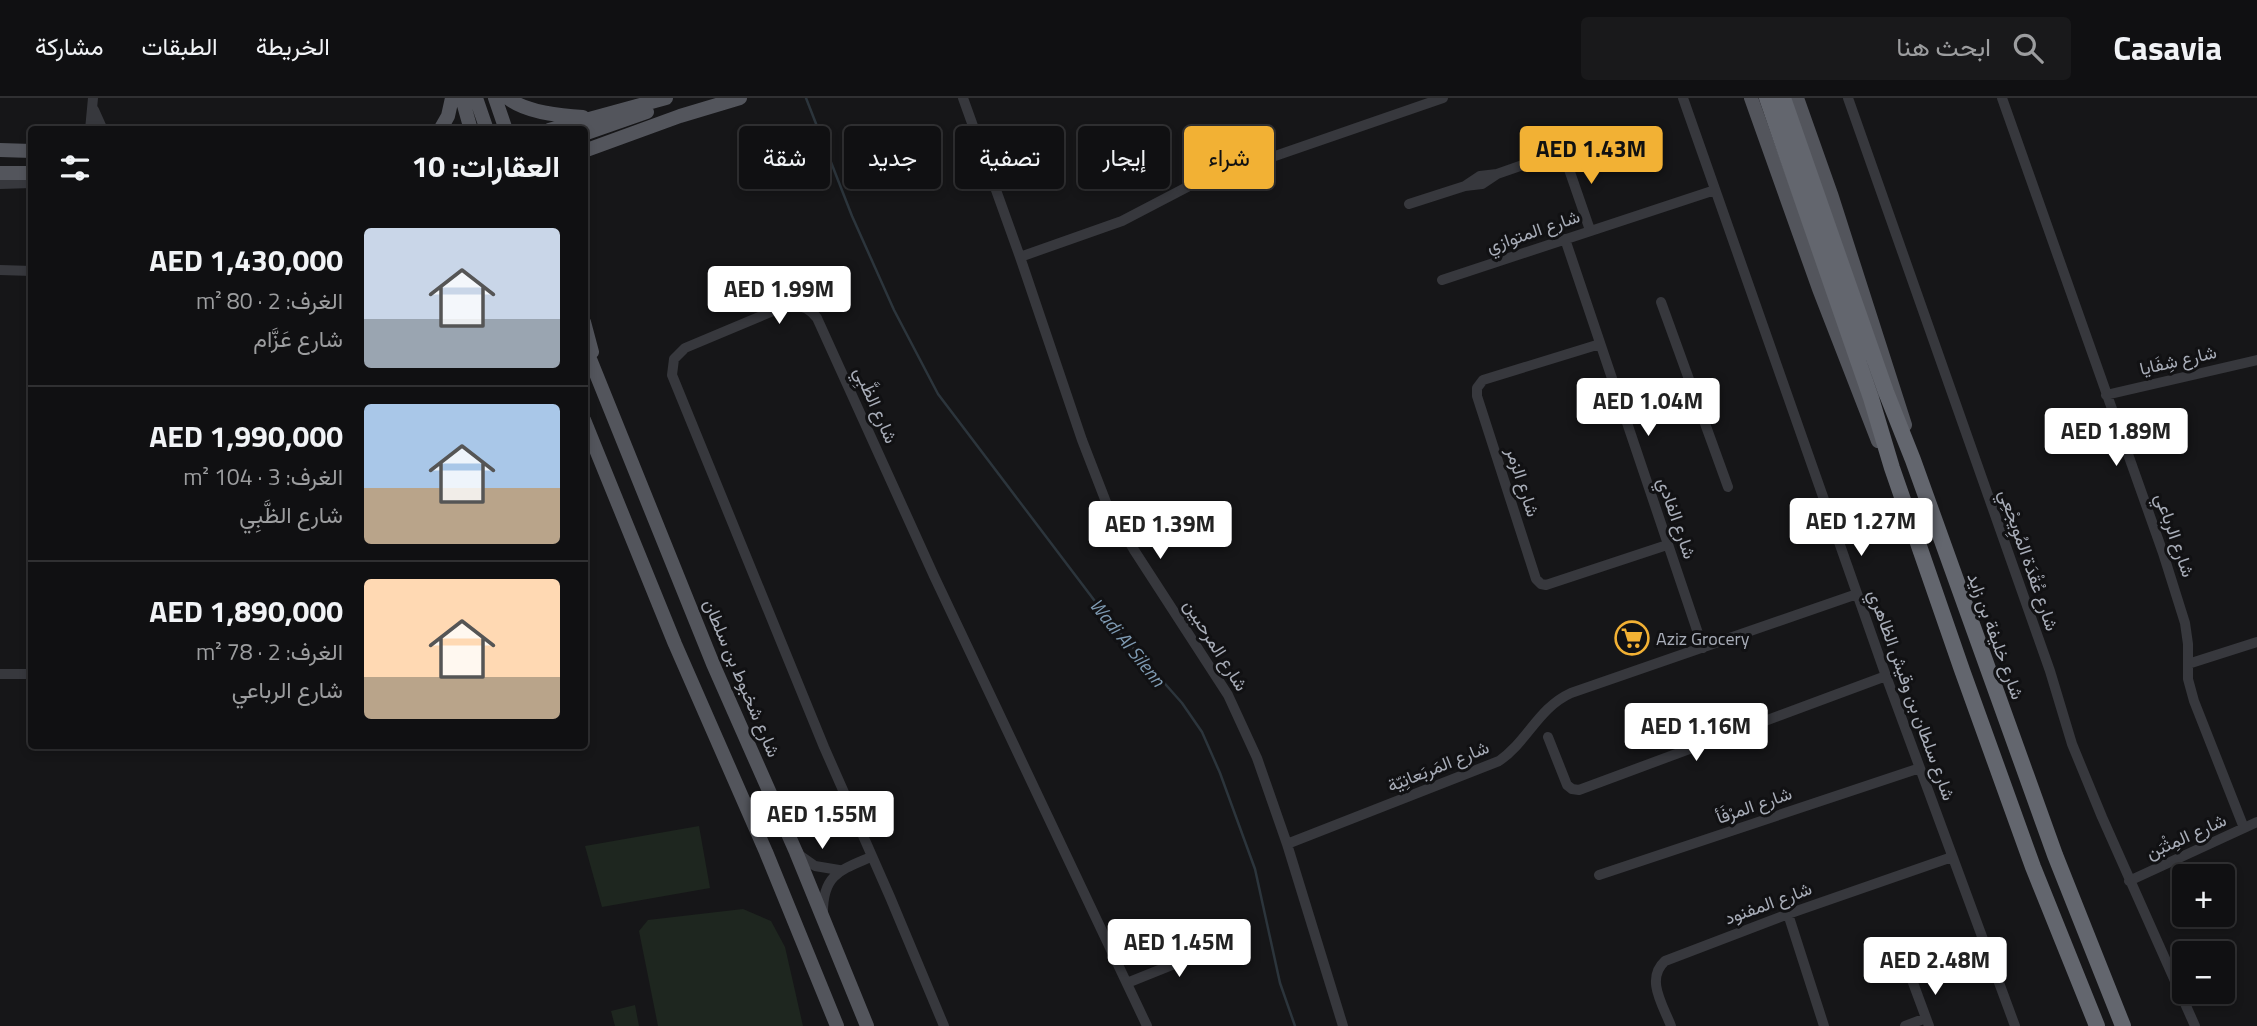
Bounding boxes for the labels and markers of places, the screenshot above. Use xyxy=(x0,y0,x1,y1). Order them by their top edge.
pin: AED 1.43M xyxy=(1511,126,1671,186)
pin: AED 1.99M xyxy=(699,266,859,326)
pin: AED 1.04M xyxy=(1568,378,1728,438)
pin: AED 1.89M xyxy=(2036,408,2196,468)
pin: AED 1.27M xyxy=(1781,498,1941,558)
pin: AED 1.39M xyxy=(1080,502,1240,561)
supermarket icon: Aziz Grocery xyxy=(1613,619,1651,657)
place label: Aziz Grocery xyxy=(1656,625,1750,652)
pin: AED 1.16M xyxy=(1616,704,1776,763)
pin: AED 1.55M xyxy=(742,792,902,851)
pin: AED 1.45M xyxy=(1099,920,1259,979)
pin: AED 2.48M xyxy=(1855,937,2015,997)

